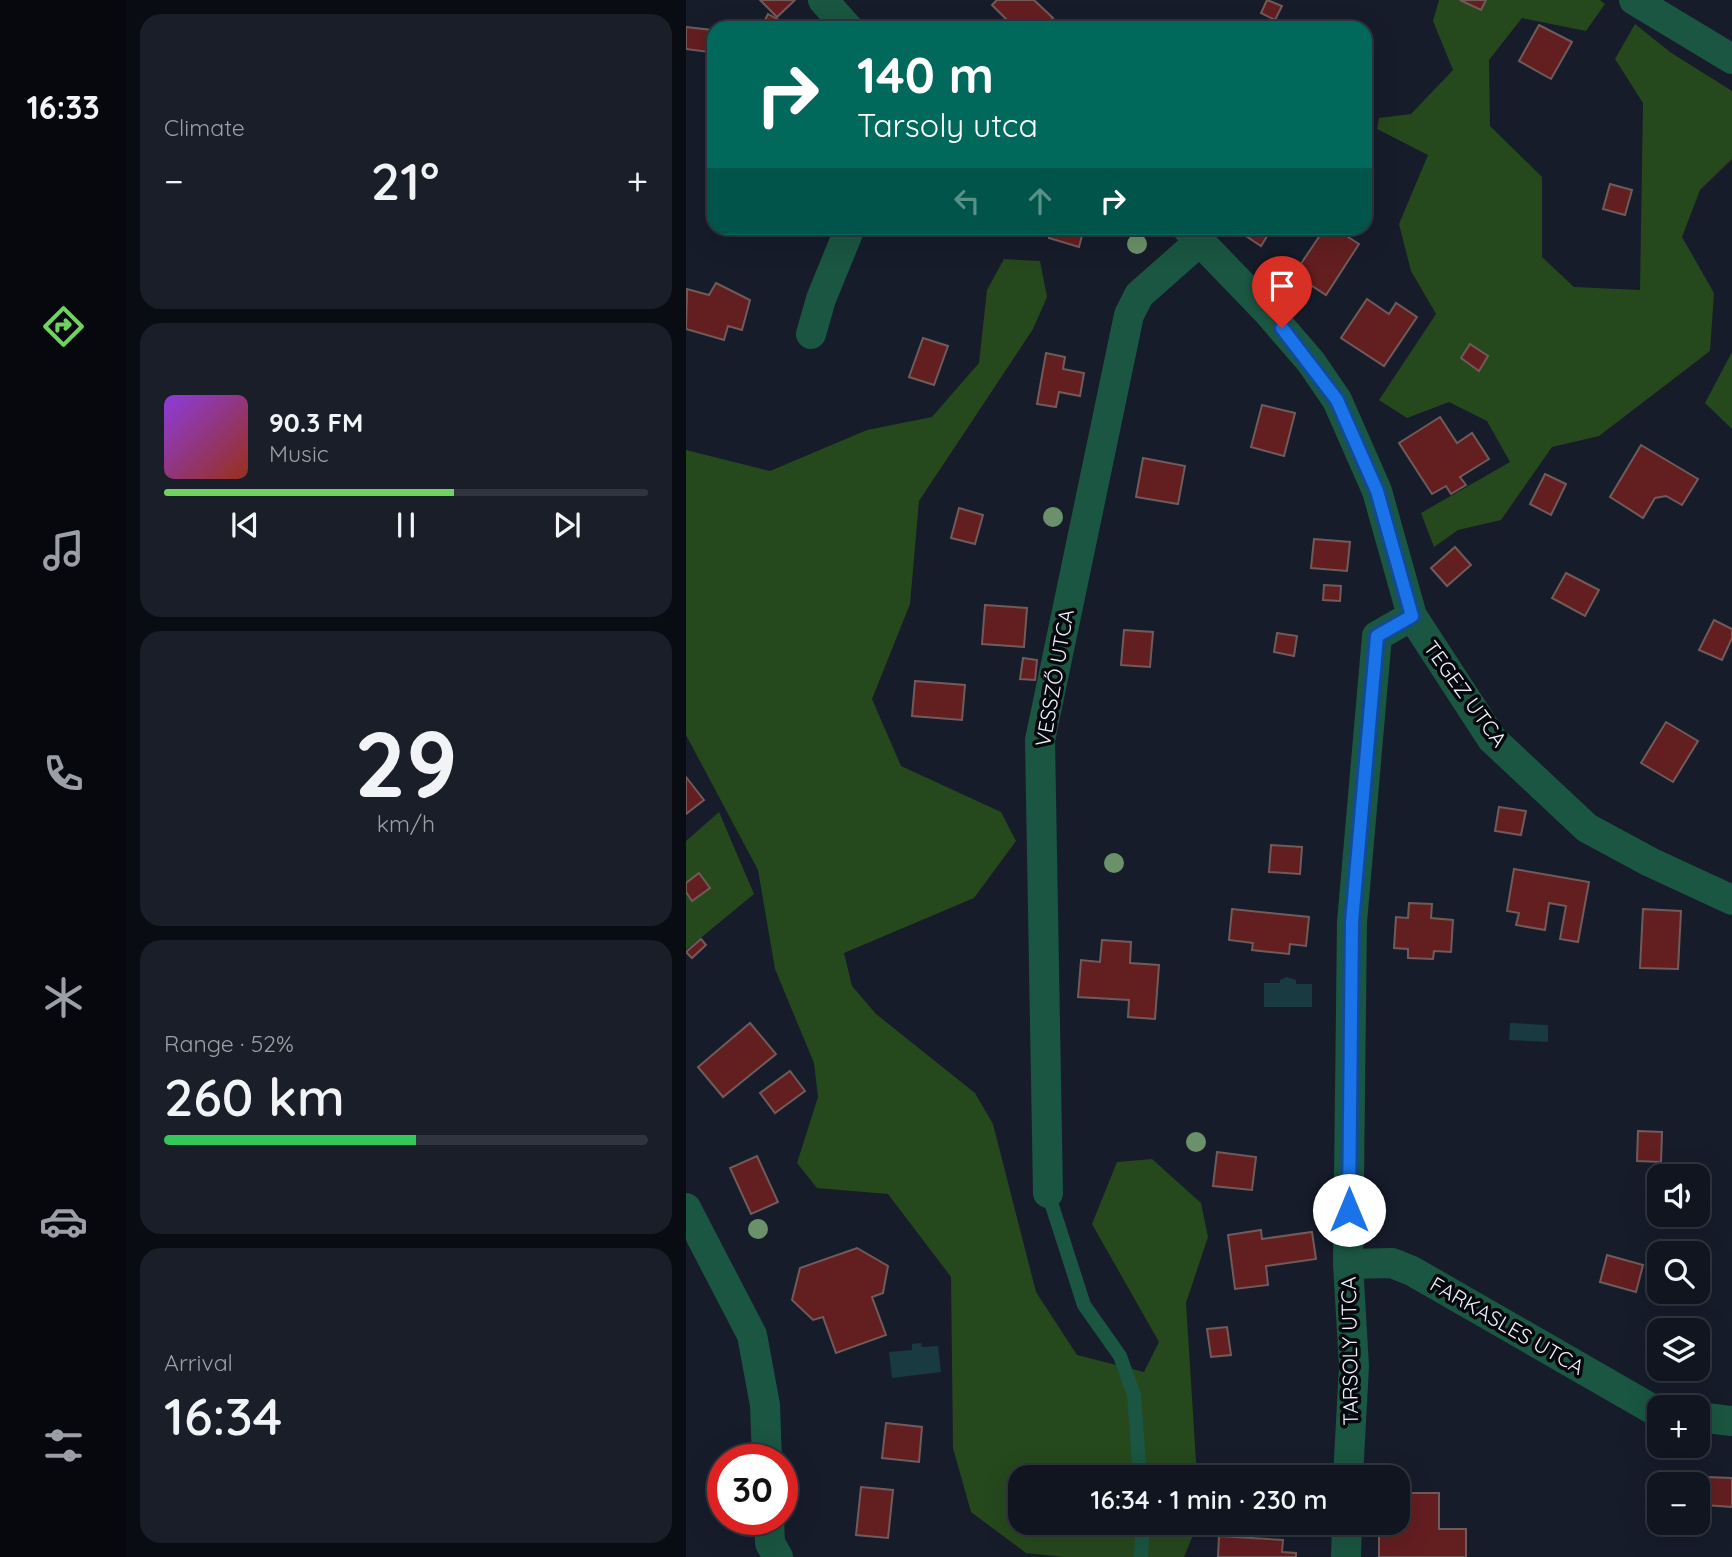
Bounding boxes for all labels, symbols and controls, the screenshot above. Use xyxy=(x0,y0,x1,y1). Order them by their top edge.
text: 140 m xyxy=(857,44,994,105)
icon: right xyxy=(742,49,833,140)
text: 16:33 xyxy=(26,87,100,127)
text: Tarsoly utca xyxy=(857,105,1038,145)
text: Climate xyxy=(164,113,245,142)
text: 21° xyxy=(371,148,439,213)
text: − xyxy=(164,157,184,205)
text: + xyxy=(627,157,648,205)
icon: left xyxy=(948,182,986,220)
icon: ahead xyxy=(1021,182,1059,220)
icon: right xyxy=(1094,182,1132,220)
pin xyxy=(1252,256,1312,328)
icon: arrive xyxy=(1263,267,1301,305)
icon: directions xyxy=(39,302,88,351)
text: 90.3 FM xyxy=(269,406,363,439)
text: Music xyxy=(269,439,329,468)
icon: previous xyxy=(226,506,264,544)
icon: pause xyxy=(387,506,425,544)
icon: next xyxy=(548,506,586,544)
icon: music xyxy=(39,526,88,575)
street label: VESSZŐ UTCA xyxy=(1029,607,1079,749)
street label: TEGEZ UTCA xyxy=(1419,635,1513,752)
text: 29 xyxy=(354,706,458,820)
icon: phone xyxy=(39,749,88,798)
text: km/h xyxy=(377,809,435,838)
icon: climate xyxy=(39,973,88,1022)
text: Range · 52% xyxy=(164,1029,294,1058)
text: 260 km xyxy=(164,1064,345,1129)
map controls xyxy=(1647,1164,1710,1535)
button: sound xyxy=(1647,1164,1710,1227)
position arrow xyxy=(1312,1173,1386,1247)
icon: car xyxy=(39,1197,88,1246)
button: search xyxy=(1647,1241,1710,1304)
street label: FARKASLES UTCA xyxy=(1426,1270,1589,1380)
street label: TARSOLY UTCA xyxy=(1335,1276,1363,1426)
button: layers xyxy=(1647,1318,1710,1381)
text: Arrival xyxy=(164,1348,233,1377)
text: 16:34 xyxy=(164,1383,282,1448)
button: + xyxy=(1647,1395,1710,1458)
icon: filters xyxy=(39,1421,88,1470)
speed limit sign: 30 xyxy=(707,1444,798,1535)
button: − xyxy=(1647,1472,1710,1535)
text: 16:34 · 1 min · 230 m xyxy=(1091,1483,1328,1516)

